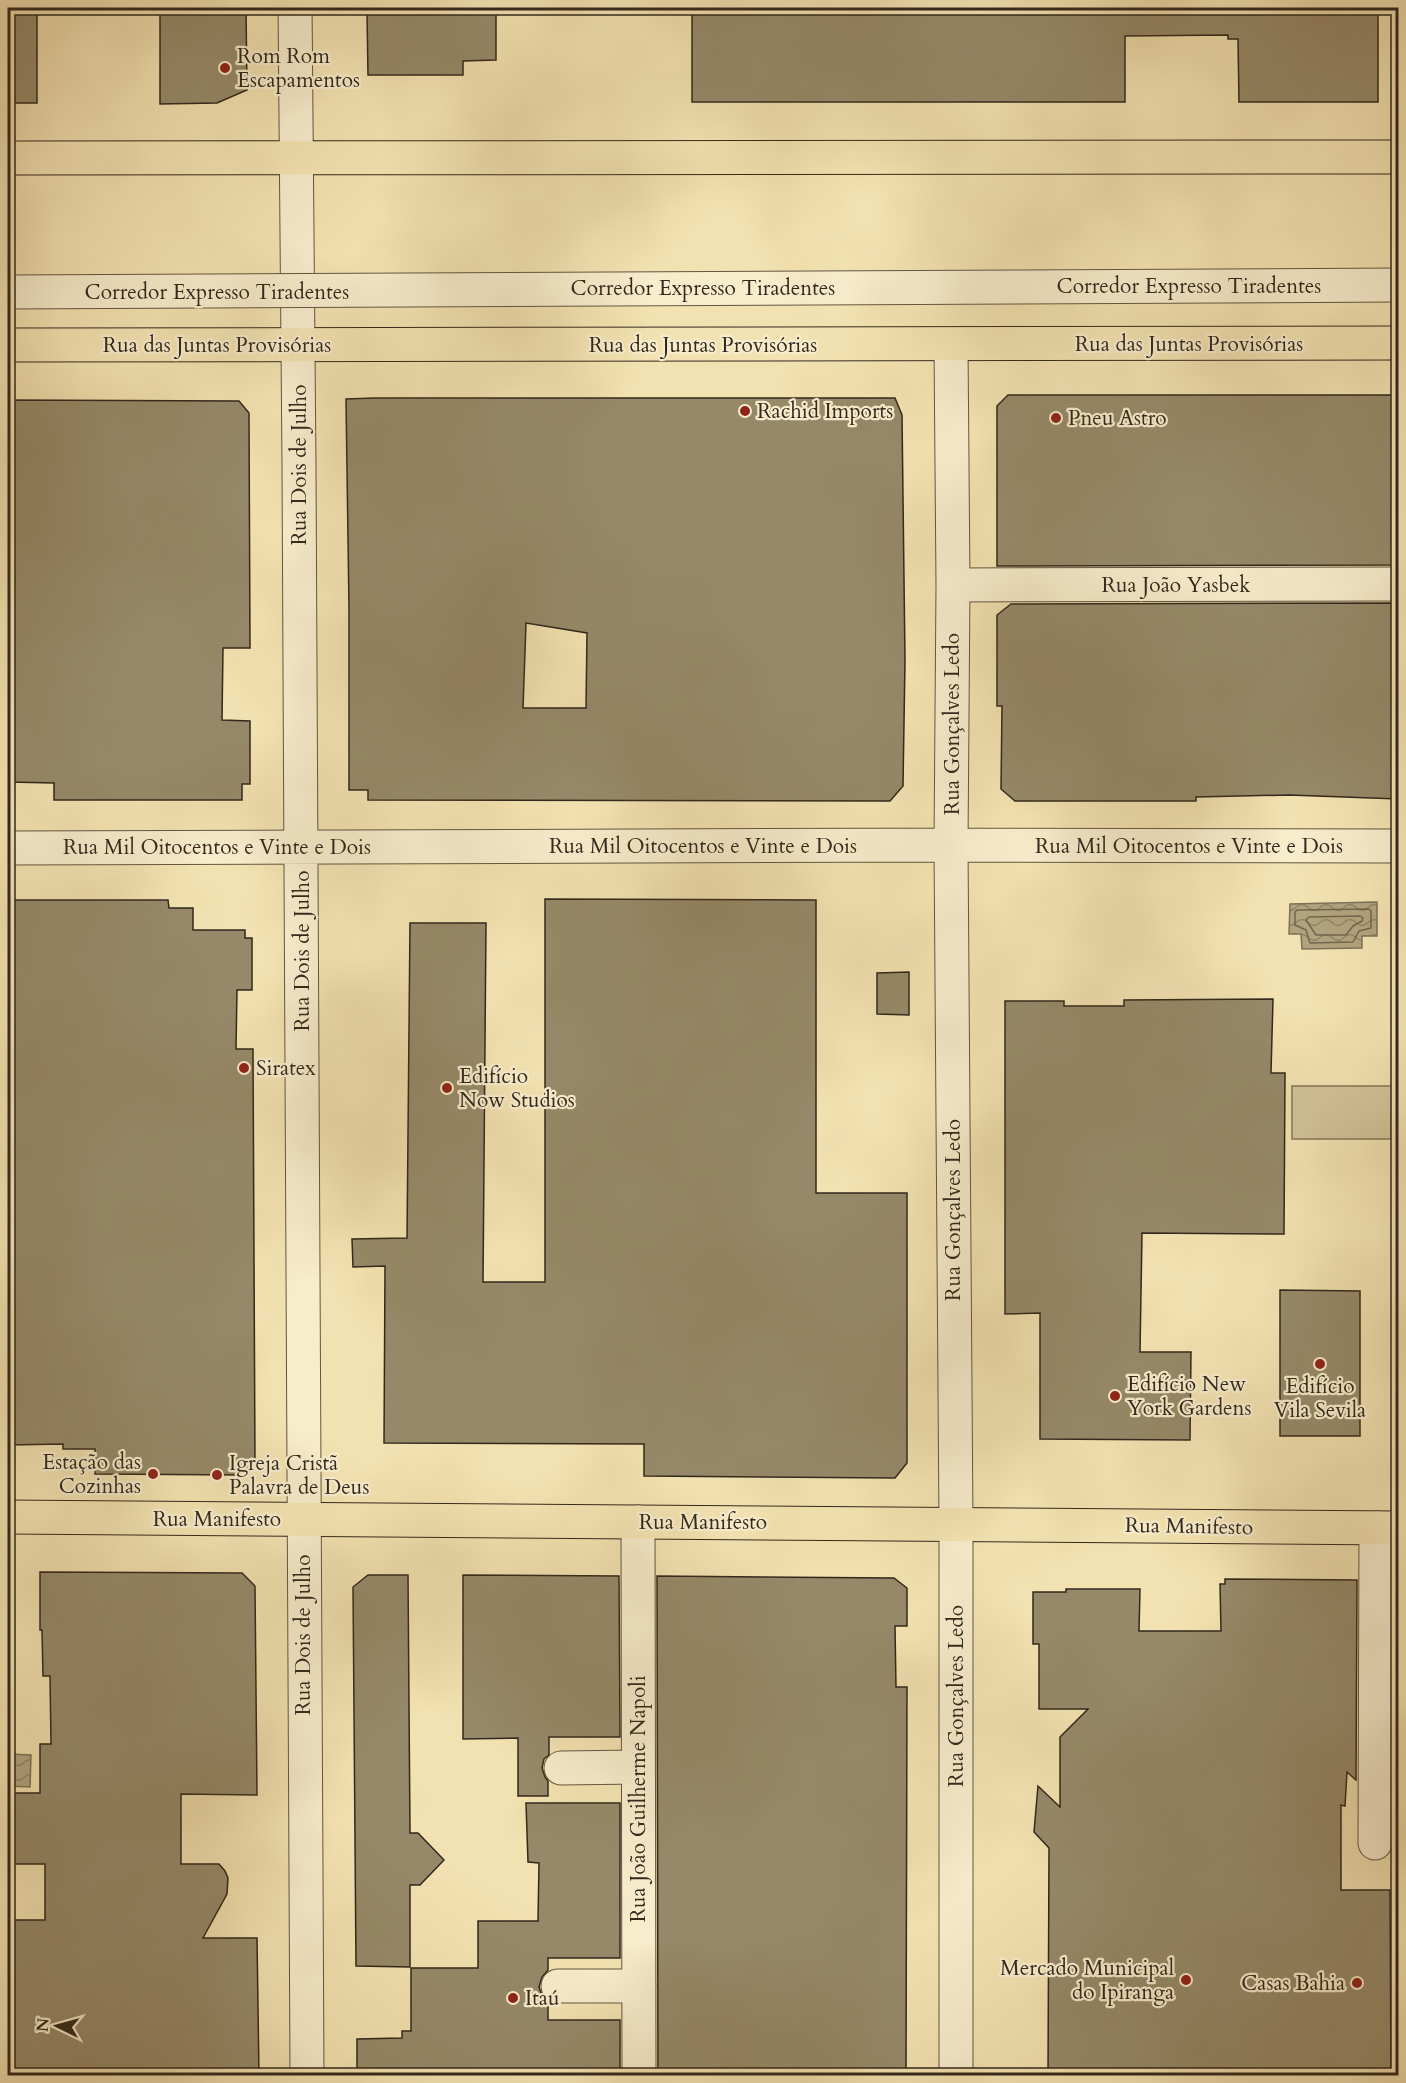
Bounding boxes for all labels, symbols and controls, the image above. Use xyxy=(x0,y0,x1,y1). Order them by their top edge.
place label: Rom Rom Escapamentos xyxy=(237,42,360,95)
marker: Rom Rom Escapamentos xyxy=(218,61,232,75)
street label: Corredor Expresso Tiradentes xyxy=(1057,272,1321,301)
street label: Corredor Expresso Tiradentes xyxy=(571,274,835,303)
street label: Corredor Expresso Tiradentes xyxy=(85,278,349,307)
street label: Rua das Juntas Provisórias xyxy=(1075,330,1303,359)
street label: Rua das Juntas Provisórias xyxy=(103,331,331,360)
street label: Rua das Juntas Provisórias xyxy=(589,331,817,360)
street label: Rua Dois de Julho xyxy=(285,385,314,545)
place label: Rachid Imports xyxy=(757,397,893,426)
marker: Rachid Imports xyxy=(738,404,752,418)
place label: Pneu Astro xyxy=(1068,404,1167,433)
marker: Pneu Astro xyxy=(1049,411,1063,425)
street label: Rua João Yasbek xyxy=(1101,571,1251,600)
street label: Rua Gonçalves Ledo xyxy=(938,633,967,815)
street label: Rua Mil Oitocentos e Vinte e Dois xyxy=(549,832,857,861)
street label: Rua Mil Oitocentos e Vinte e Dois xyxy=(1035,832,1343,861)
street label: Rua Mil Oitocentos e Vinte e Dois xyxy=(63,833,371,862)
street label: Rua Dois de Julho xyxy=(288,871,317,1031)
place label: Siratex xyxy=(256,1054,316,1083)
marker: Siratex xyxy=(237,1061,251,1075)
place label: Edifício Now Studios xyxy=(459,1062,575,1115)
marker: Edifício Now Studios xyxy=(440,1081,454,1095)
street label: Rua Gonçalves Ledo xyxy=(939,1119,968,1301)
marker: Edifício Vila Sevila xyxy=(1313,1357,1327,1371)
place label: Edifício New York Gardens xyxy=(1127,1370,1252,1423)
place label: Edifício Vila Sevila xyxy=(1274,1372,1366,1425)
marker: Edifício New York Gardens xyxy=(1108,1389,1122,1403)
place label: Estação das Cozinhas xyxy=(42,1448,141,1501)
place label: Igreja Cristã Palavra de Deus xyxy=(229,1449,369,1502)
marker: Estação das Cozinhas xyxy=(146,1467,160,1481)
marker: Igreja Cristã Palavra de Deus xyxy=(210,1468,224,1482)
street label: Rua Manifesto xyxy=(153,1505,281,1534)
street label: Rua Manifesto xyxy=(639,1508,767,1537)
street label: Rua Manifesto xyxy=(1125,1511,1253,1542)
street label: Rua Dois de Julho xyxy=(289,1555,318,1715)
street label: Rua Gonçalves Ledo xyxy=(942,1605,971,1787)
street label: Rua João Guilherme Napoli xyxy=(624,1675,653,1923)
place label: Mercado Municipal do Ipiranga xyxy=(1000,1954,1174,2007)
place label: Casas Bahia xyxy=(1241,1969,1345,1998)
marker: Mercado Municipal do Ipiranga xyxy=(1179,1973,1193,1987)
marker: Casas Bahia xyxy=(1350,1976,1364,1990)
place label: Itaú xyxy=(525,1984,559,2013)
marker: Itaú xyxy=(506,1991,520,2005)
north arrow xyxy=(27,1996,87,2056)
text: N xyxy=(31,2017,55,2033)

